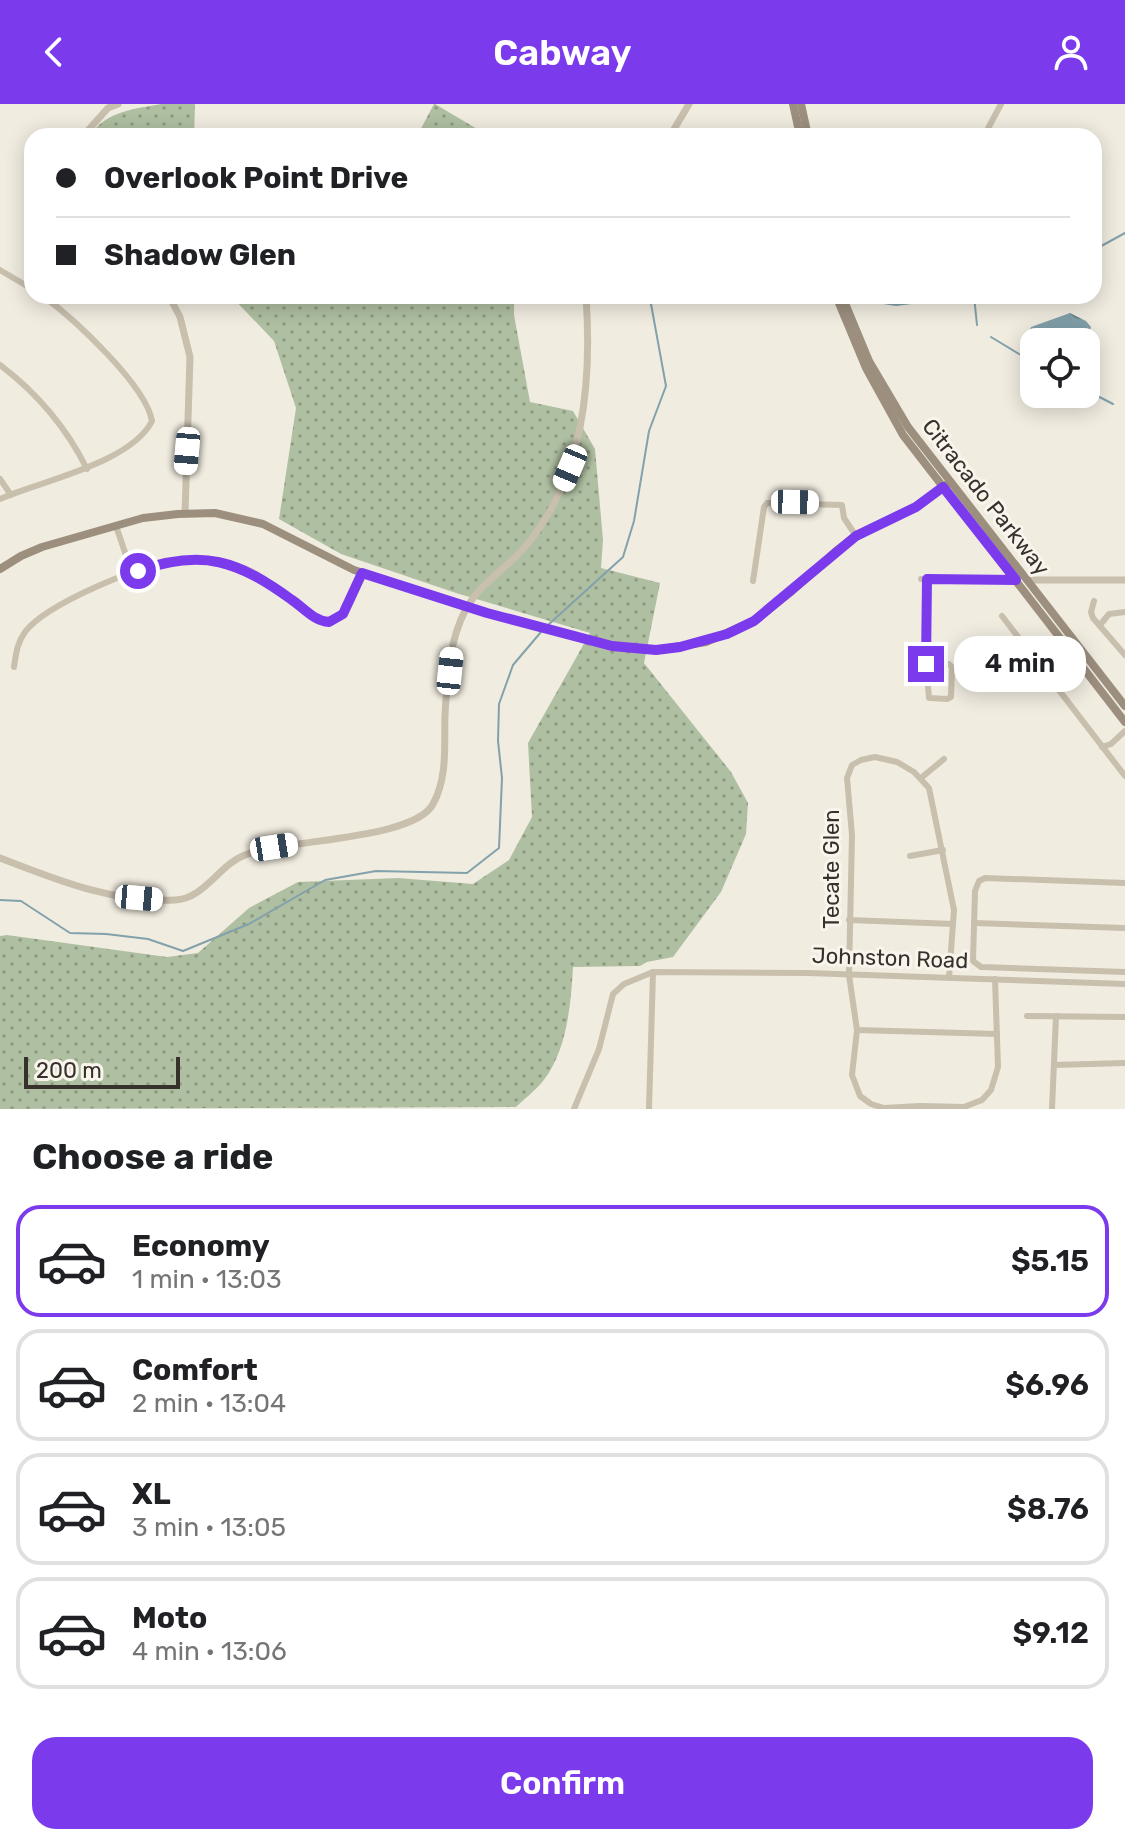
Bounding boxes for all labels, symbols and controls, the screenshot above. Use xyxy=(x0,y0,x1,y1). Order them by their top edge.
icon: back xyxy=(32,30,76,74)
icon: person xyxy=(1049,30,1093,74)
text: Cabway xyxy=(493,31,632,74)
text: Overlook Point Drive xyxy=(104,160,408,196)
text: Shadow Glen xyxy=(104,237,296,273)
map controls xyxy=(1020,328,1100,408)
button: locate xyxy=(1020,328,1100,408)
street label: Citracado Parkway xyxy=(916,413,1056,581)
car xyxy=(173,426,201,476)
car xyxy=(550,441,590,495)
car xyxy=(771,490,819,514)
route start xyxy=(120,553,156,589)
callout: 4 min xyxy=(954,636,1086,692)
car xyxy=(436,646,464,696)
route end xyxy=(908,646,944,682)
text: 4 min xyxy=(985,648,1055,679)
street label: Tecate Glen xyxy=(818,809,845,929)
car xyxy=(248,831,300,863)
car xyxy=(114,884,164,912)
street label: Johnston Road xyxy=(811,942,969,974)
scale bar xyxy=(24,1053,180,1089)
text: 200 m xyxy=(36,1057,102,1084)
text: Choose a ride xyxy=(32,1135,273,1178)
icon: car xyxy=(36,1225,108,1297)
text: Economy xyxy=(132,1228,270,1264)
text: $5.15 xyxy=(1011,1243,1089,1279)
text: 1 min · 13:03 xyxy=(132,1264,282,1295)
icon: car xyxy=(36,1349,108,1421)
text: Comfort xyxy=(132,1352,258,1388)
text: $6.96 xyxy=(1005,1367,1089,1403)
text: 2 min · 13:04 xyxy=(132,1388,286,1419)
icon: car xyxy=(36,1473,108,1545)
text: XL xyxy=(132,1476,171,1512)
text: $8.76 xyxy=(1007,1491,1089,1527)
text: 3 min · 13:05 xyxy=(132,1512,286,1543)
icon: car xyxy=(36,1597,108,1669)
text: Moto xyxy=(132,1600,207,1636)
text: $9.12 xyxy=(1012,1615,1089,1651)
text: 4 min · 13:06 xyxy=(132,1636,287,1667)
button: Confirm xyxy=(32,1737,1093,1829)

